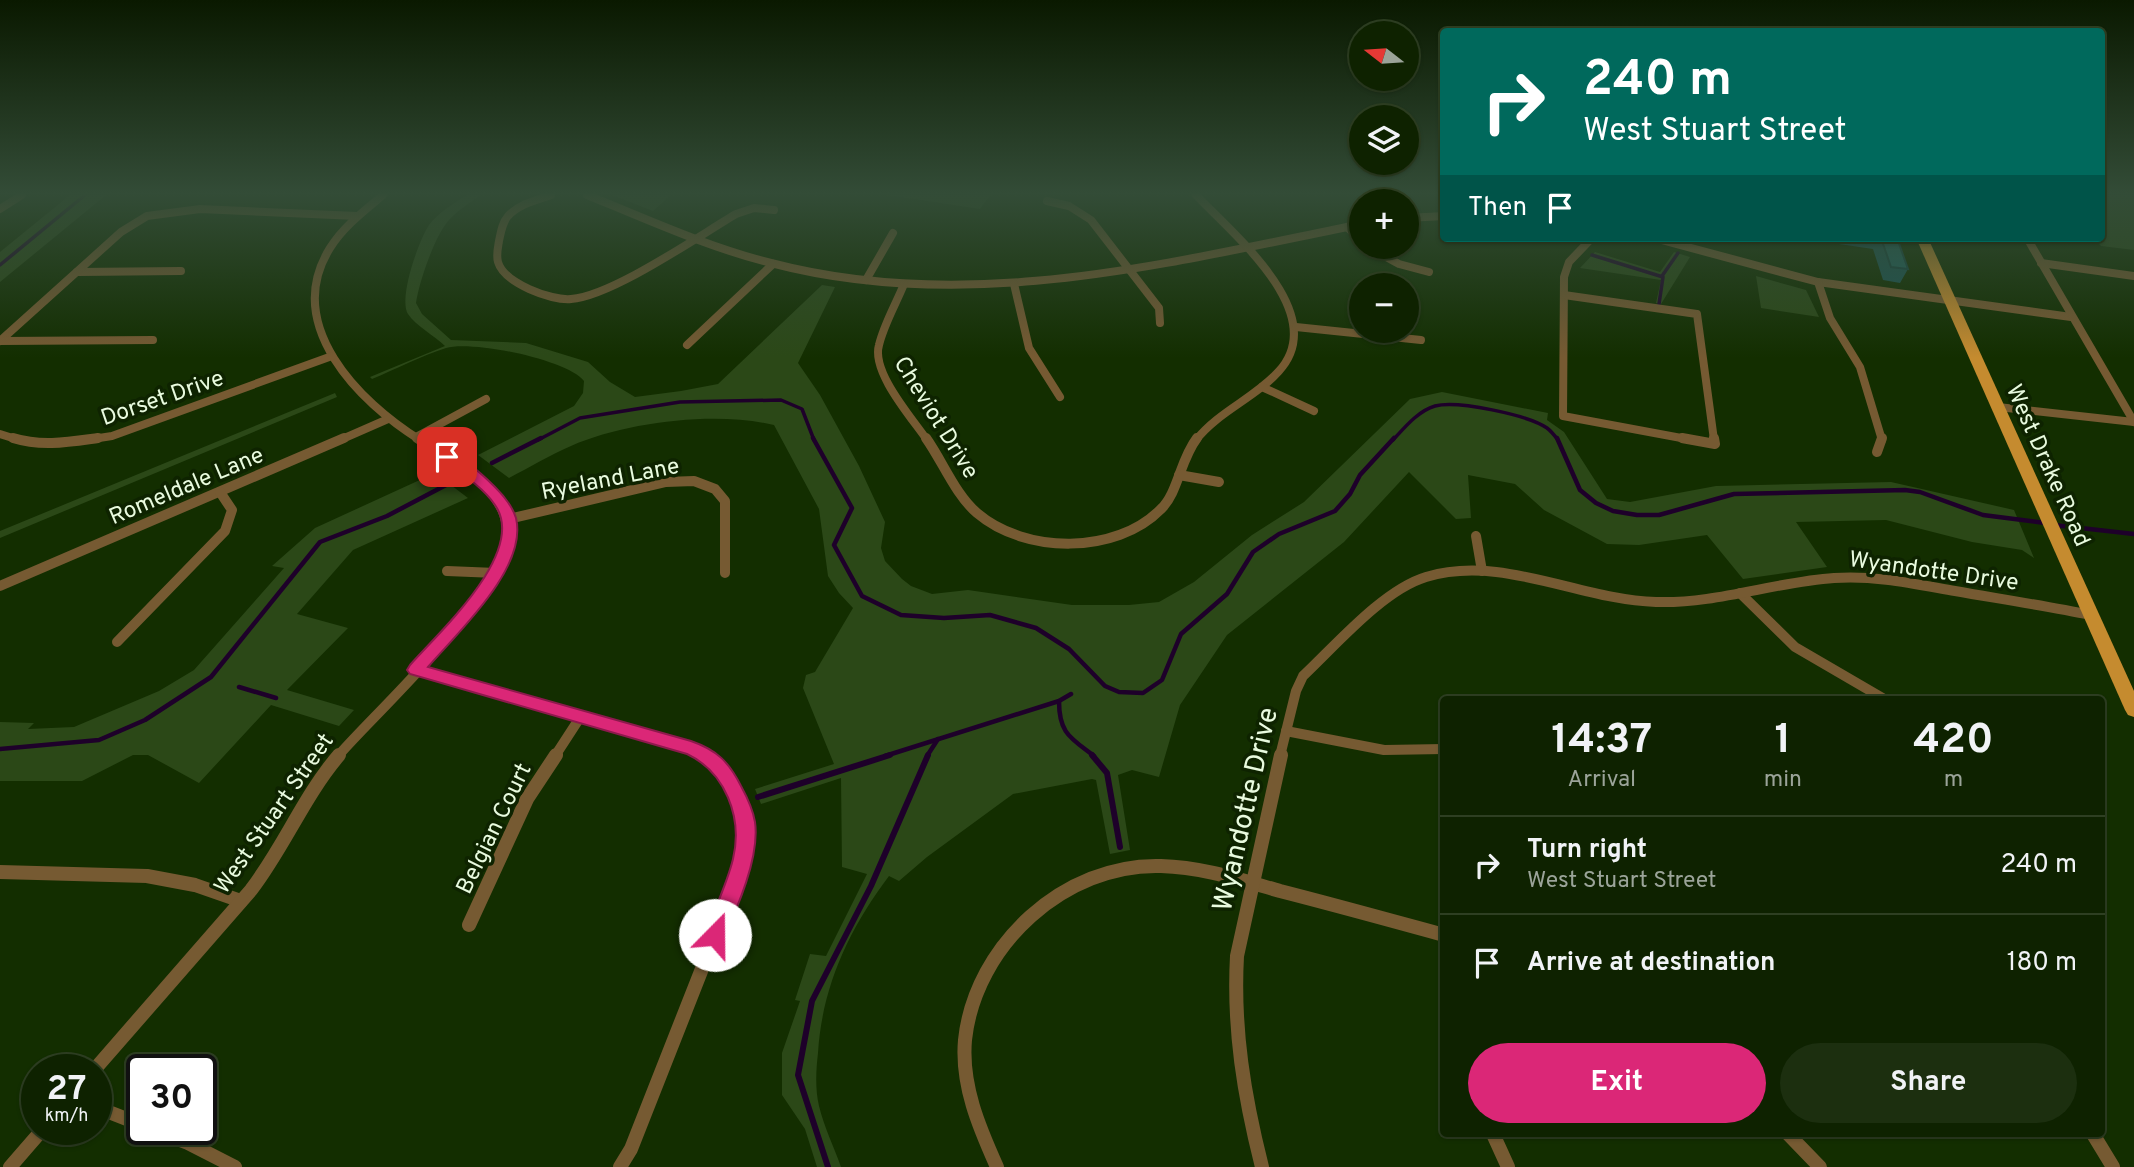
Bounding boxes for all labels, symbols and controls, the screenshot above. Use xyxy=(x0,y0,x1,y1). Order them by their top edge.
north arrow xyxy=(1349,21,1419,91)
map controls xyxy=(1349,21,1419,343)
text: 240 m xyxy=(1583,51,1732,113)
icon: right xyxy=(1468,56,1559,147)
button: layers xyxy=(1349,105,1419,175)
text: West Stuart Street xyxy=(1583,112,1847,152)
button: + xyxy=(1349,189,1419,259)
icon: arrive xyxy=(1541,189,1579,227)
text: Then xyxy=(1468,192,1527,225)
button: − xyxy=(1349,273,1419,343)
street label: Cheviot Drive xyxy=(886,352,984,485)
street label: Dorset Drive xyxy=(97,365,228,434)
street label: West Drake Road xyxy=(1998,380,2095,552)
pin xyxy=(417,427,477,487)
icon: arrive xyxy=(428,438,466,476)
street label: Romeldale Lane xyxy=(105,442,269,533)
street label: Ryeland Lane xyxy=(539,453,682,508)
street label: Wyandotte Drive xyxy=(1847,546,2020,599)
street label: Wyandotte Drive xyxy=(1206,704,1288,915)
text: 14:37 xyxy=(1551,715,1652,768)
text: 1 xyxy=(1774,715,1791,768)
text: 420 xyxy=(1913,715,1994,768)
street label: West Stuart Street xyxy=(209,728,341,900)
street label: Belgian Court xyxy=(451,759,539,899)
text: Arrival xyxy=(1568,766,1636,795)
text: min xyxy=(1764,766,1802,795)
text: m xyxy=(1944,766,1963,795)
text: Turn right xyxy=(1527,834,1647,867)
icon: right xyxy=(1468,846,1506,884)
text: 240 m xyxy=(2000,849,2077,882)
text: West Stuart Street xyxy=(1527,867,1717,896)
position arrow xyxy=(678,898,752,972)
icon: arrive xyxy=(1468,944,1506,982)
text: Arrive at destination xyxy=(1527,947,1775,980)
text: 180 m xyxy=(2007,947,2077,980)
button: Exit xyxy=(1468,1043,1766,1123)
button: Share xyxy=(1780,1043,2077,1123)
speed limit sign: 30 xyxy=(126,1054,217,1145)
text: 27 xyxy=(47,1068,86,1112)
text: km/h xyxy=(45,1105,88,1128)

